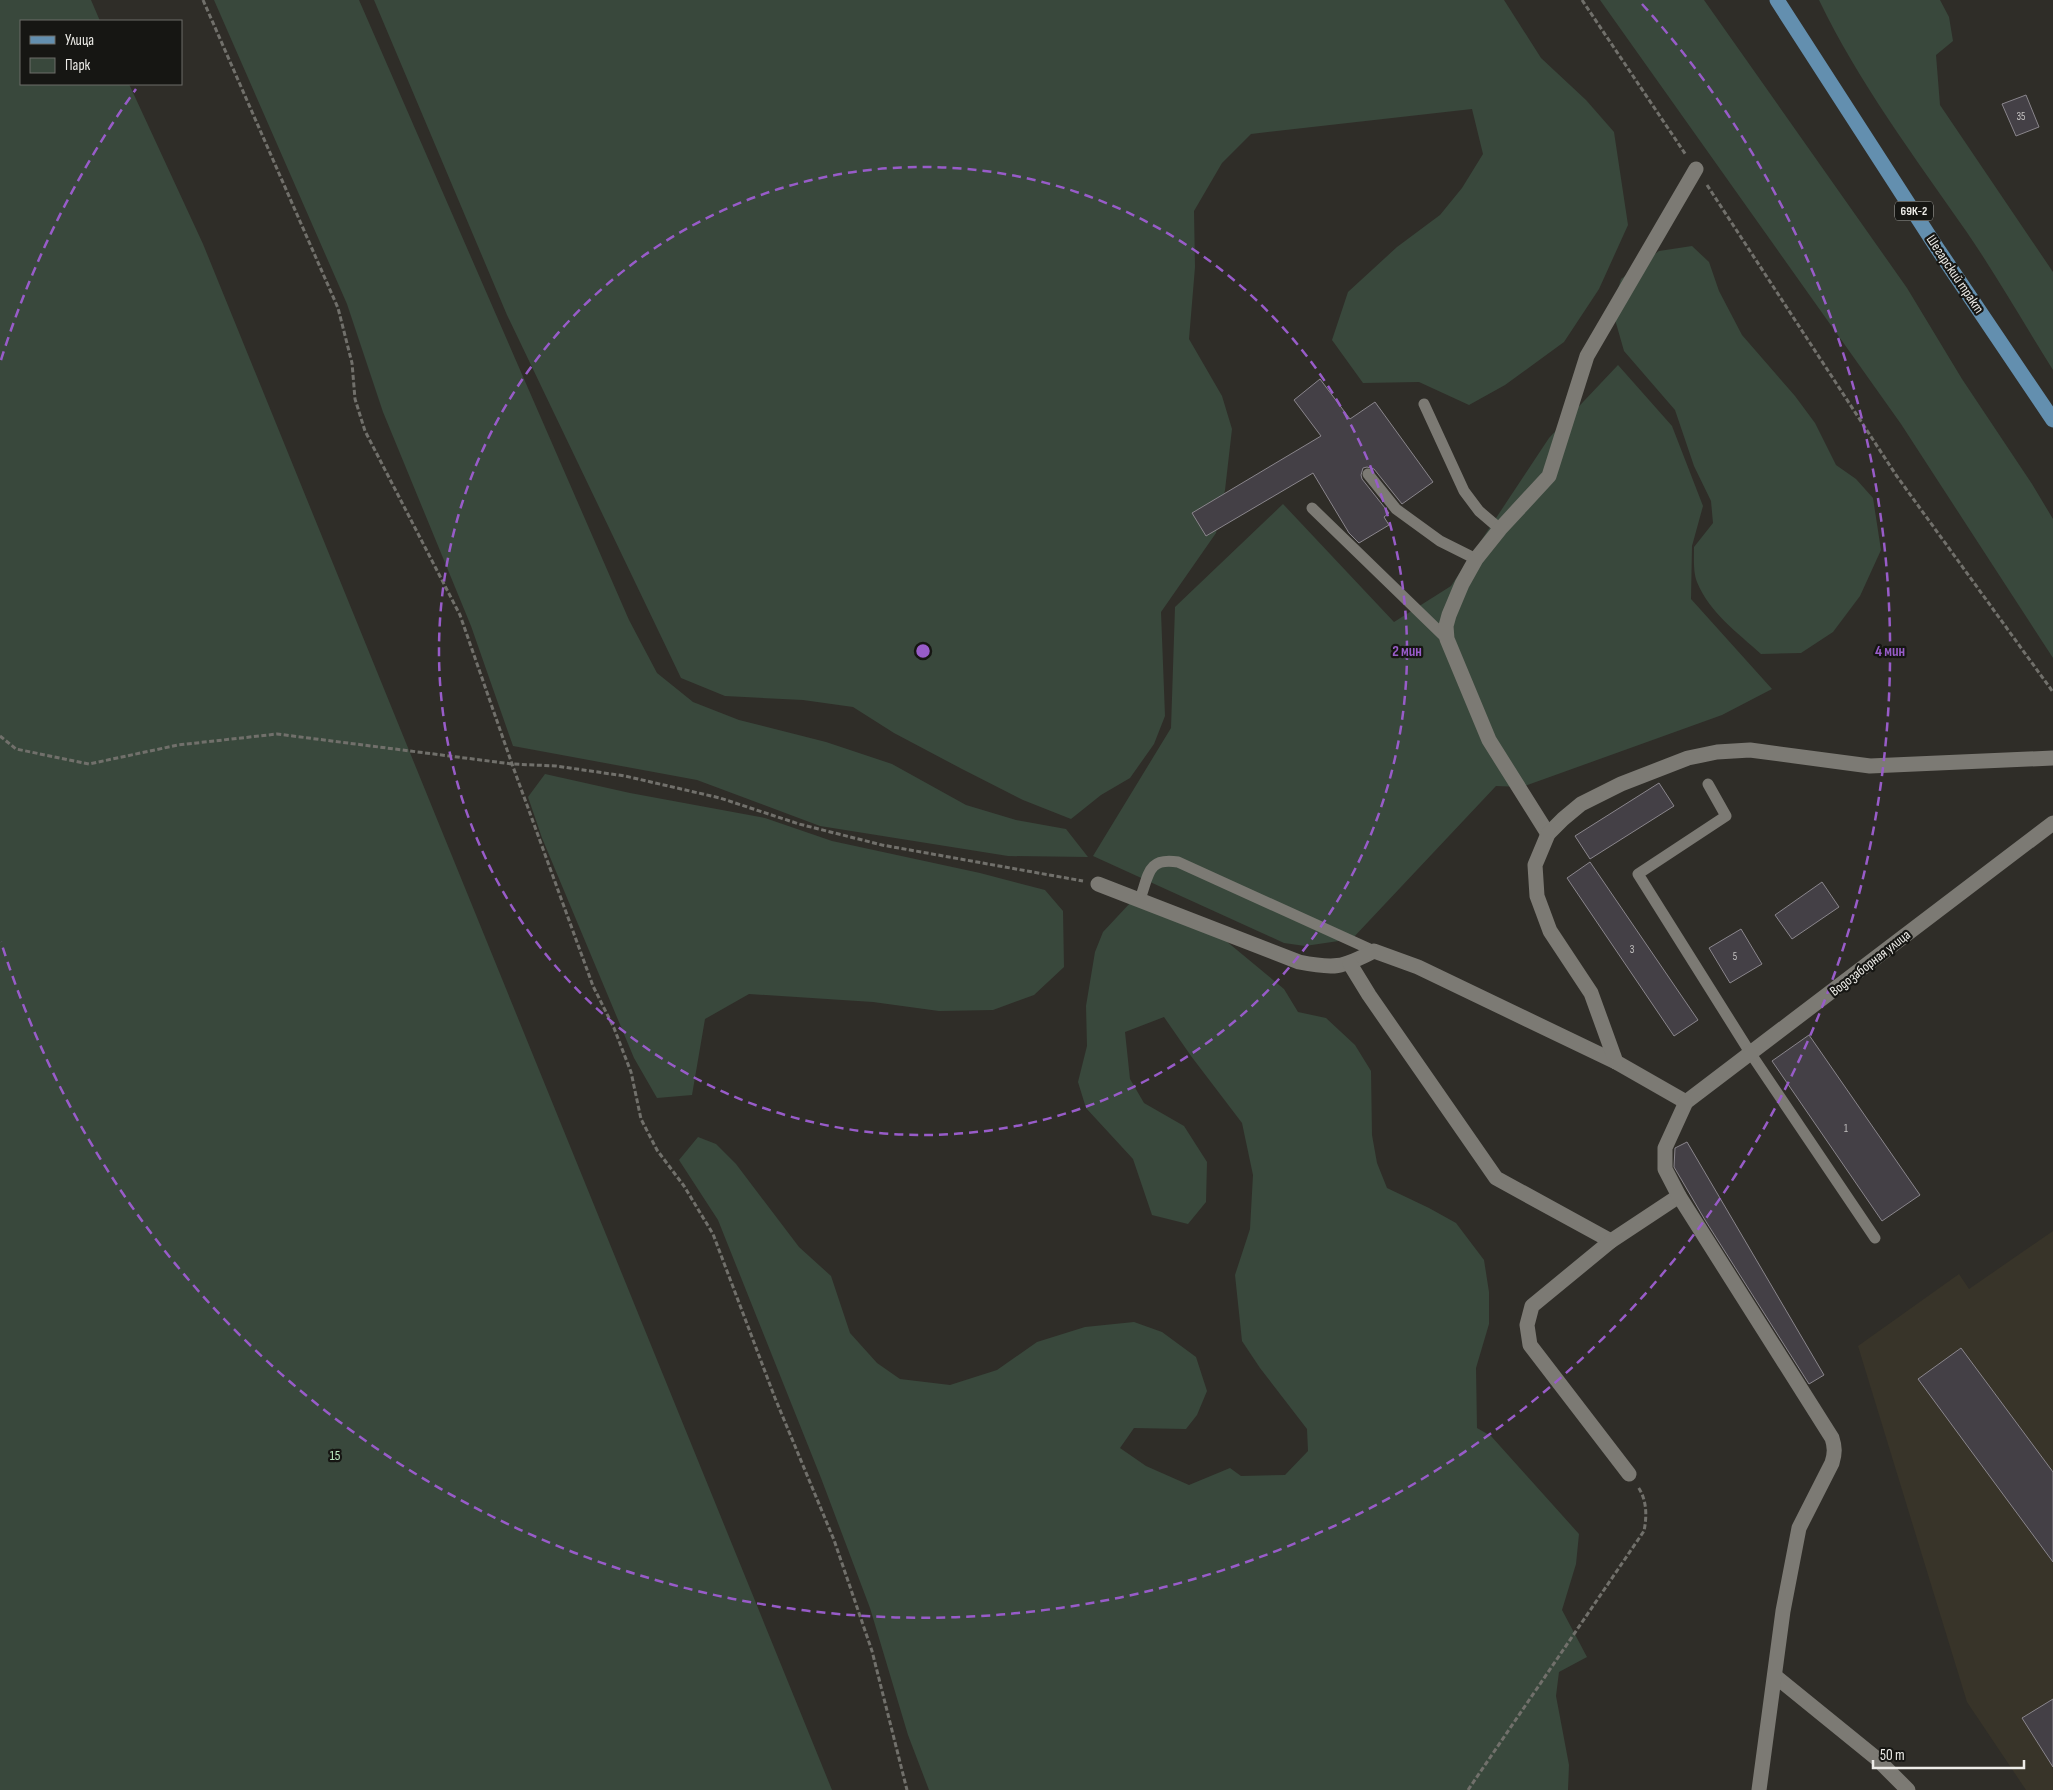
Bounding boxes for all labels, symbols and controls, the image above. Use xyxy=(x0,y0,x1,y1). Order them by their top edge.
legend xyxy=(20,20,182,85)
text: Улица xyxy=(65,31,94,50)
text: Парк xyxy=(65,56,91,75)
house number: 35 xyxy=(2016,110,2026,123)
road number: 69К-2 xyxy=(1895,202,1933,220)
street label: Шегарский тракт xyxy=(1923,232,1987,316)
centre of rings xyxy=(914,642,932,660)
text: 2 мин xyxy=(1392,642,1422,661)
text: 4 мин xyxy=(1875,642,1905,661)
street label: Водозаборная улица xyxy=(1826,926,1914,1000)
house number: 3 xyxy=(1630,943,1635,956)
house number: 5 xyxy=(1733,950,1737,963)
house number: 1 xyxy=(1844,1122,1848,1135)
park label: 15 xyxy=(330,1447,341,1464)
scale bar xyxy=(1873,1738,2024,1770)
text: 50 m xyxy=(1880,1746,1905,1765)

